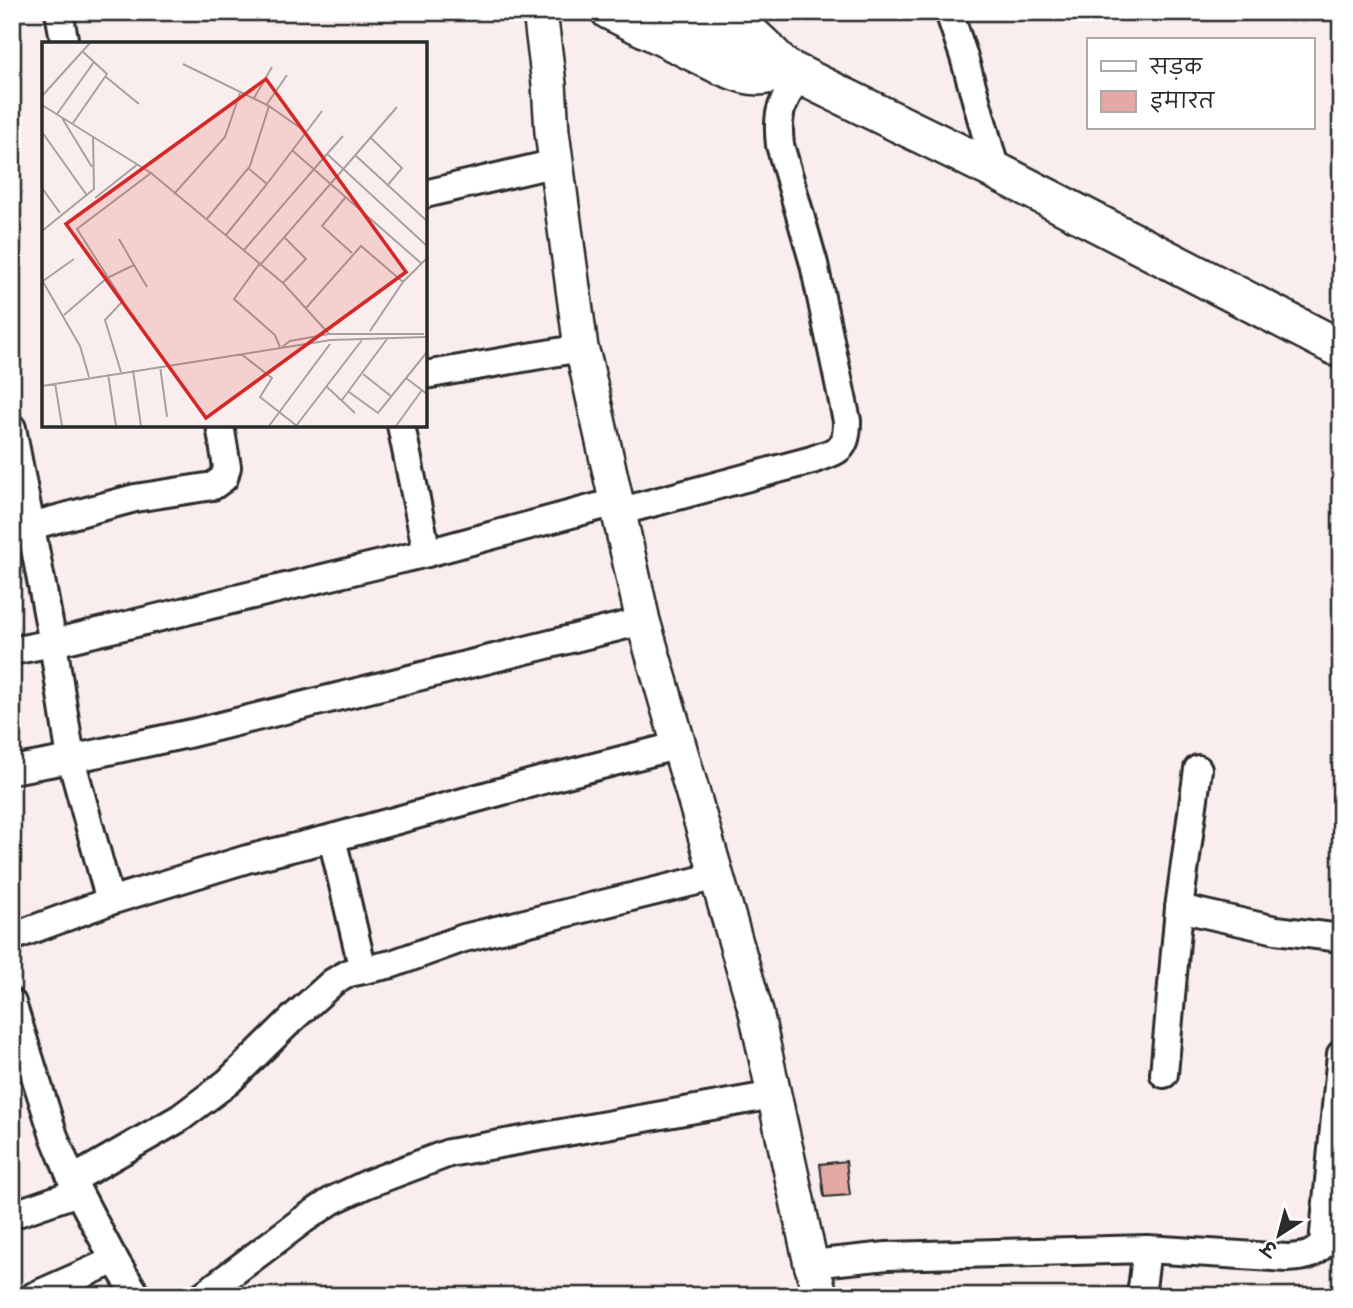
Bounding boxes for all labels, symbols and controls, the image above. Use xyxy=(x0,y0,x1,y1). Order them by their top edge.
legend xyxy=(1087,38,1314,130)
inset map xyxy=(42,42,427,427)
text: सड़क xyxy=(1149,53,1203,81)
text: इमारत xyxy=(1150,87,1216,115)
north arrow xyxy=(1244,1200,1314,1270)
text: उ xyxy=(1255,1233,1283,1263)

